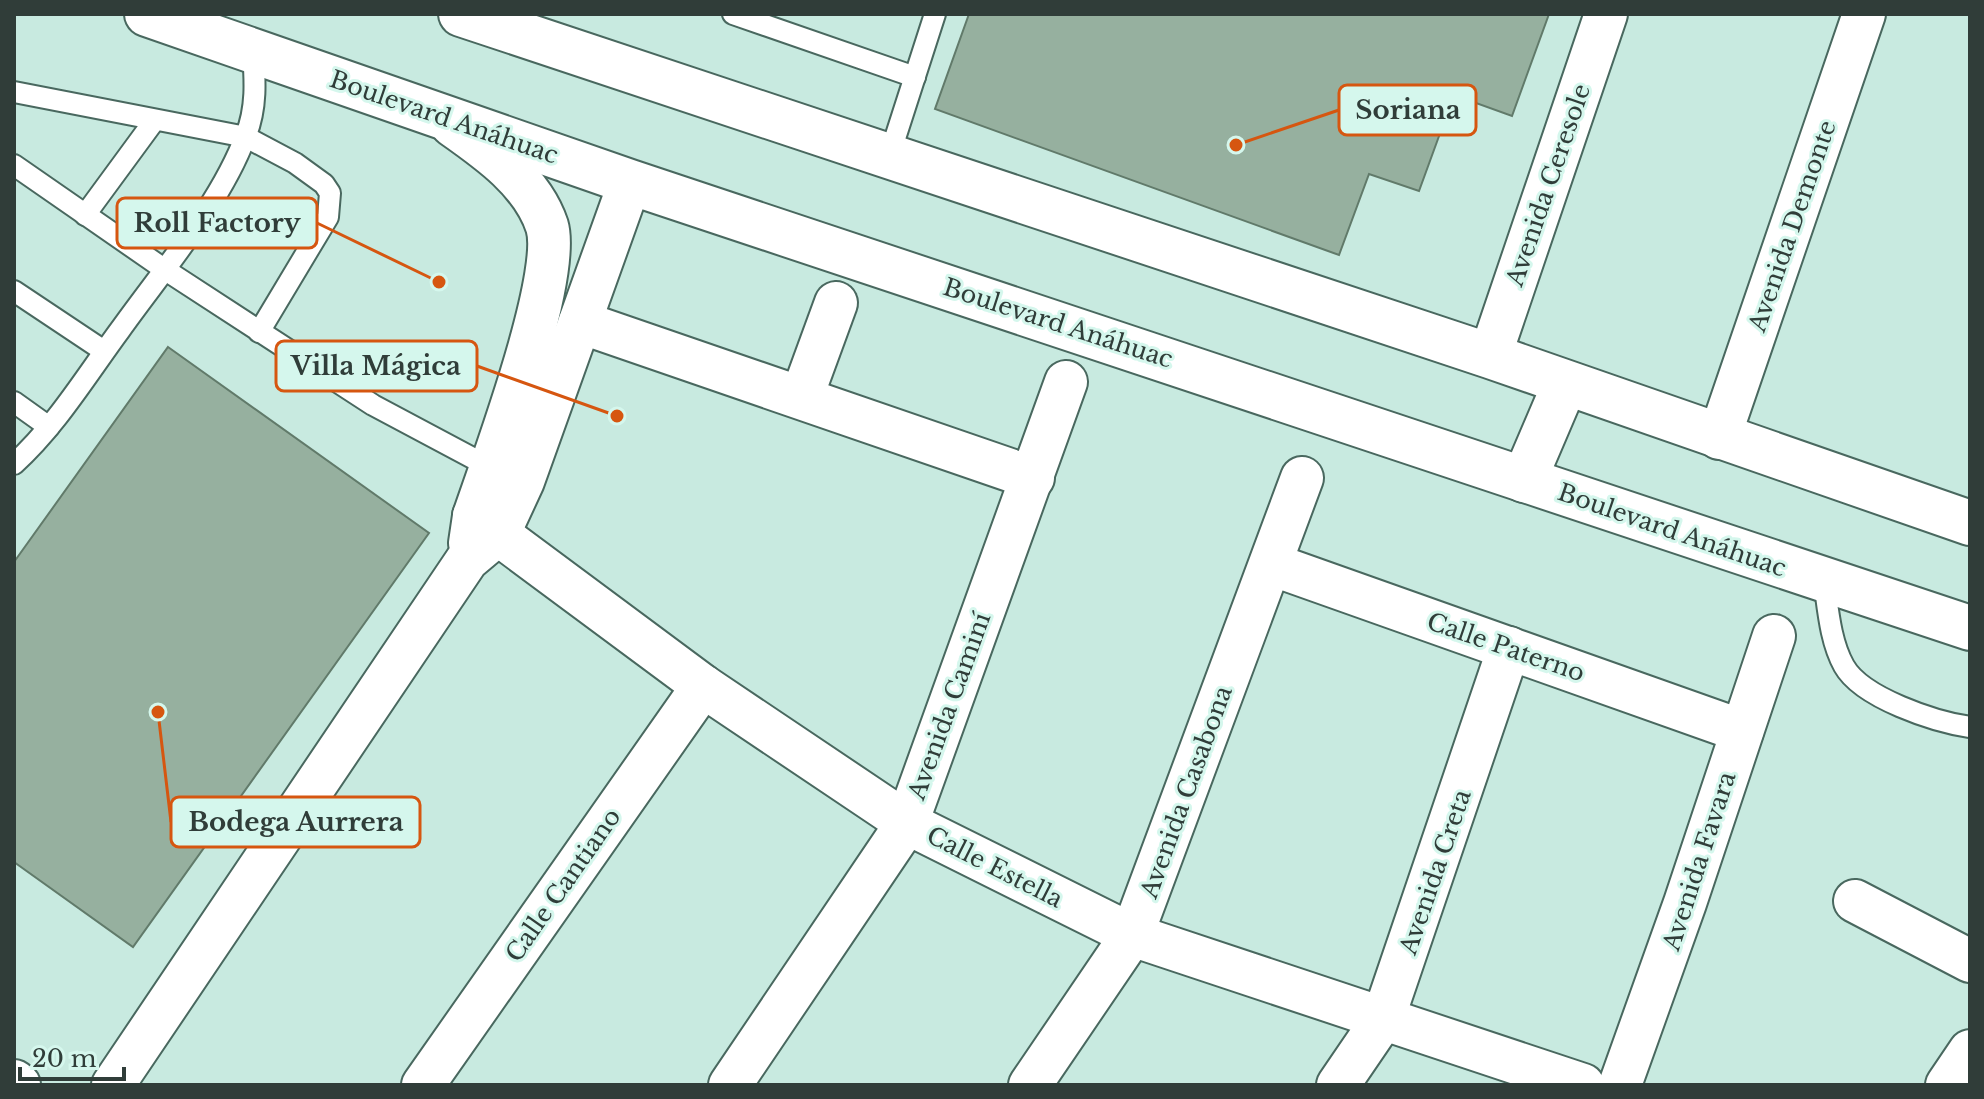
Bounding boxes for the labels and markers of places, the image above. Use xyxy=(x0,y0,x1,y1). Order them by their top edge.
callout: Soriana xyxy=(1339,85,1476,135)
callout: Roll Factory xyxy=(117,198,317,248)
callout: Villa Mágica xyxy=(276,341,477,391)
callout: Bodega Aurrera xyxy=(171,797,420,847)

